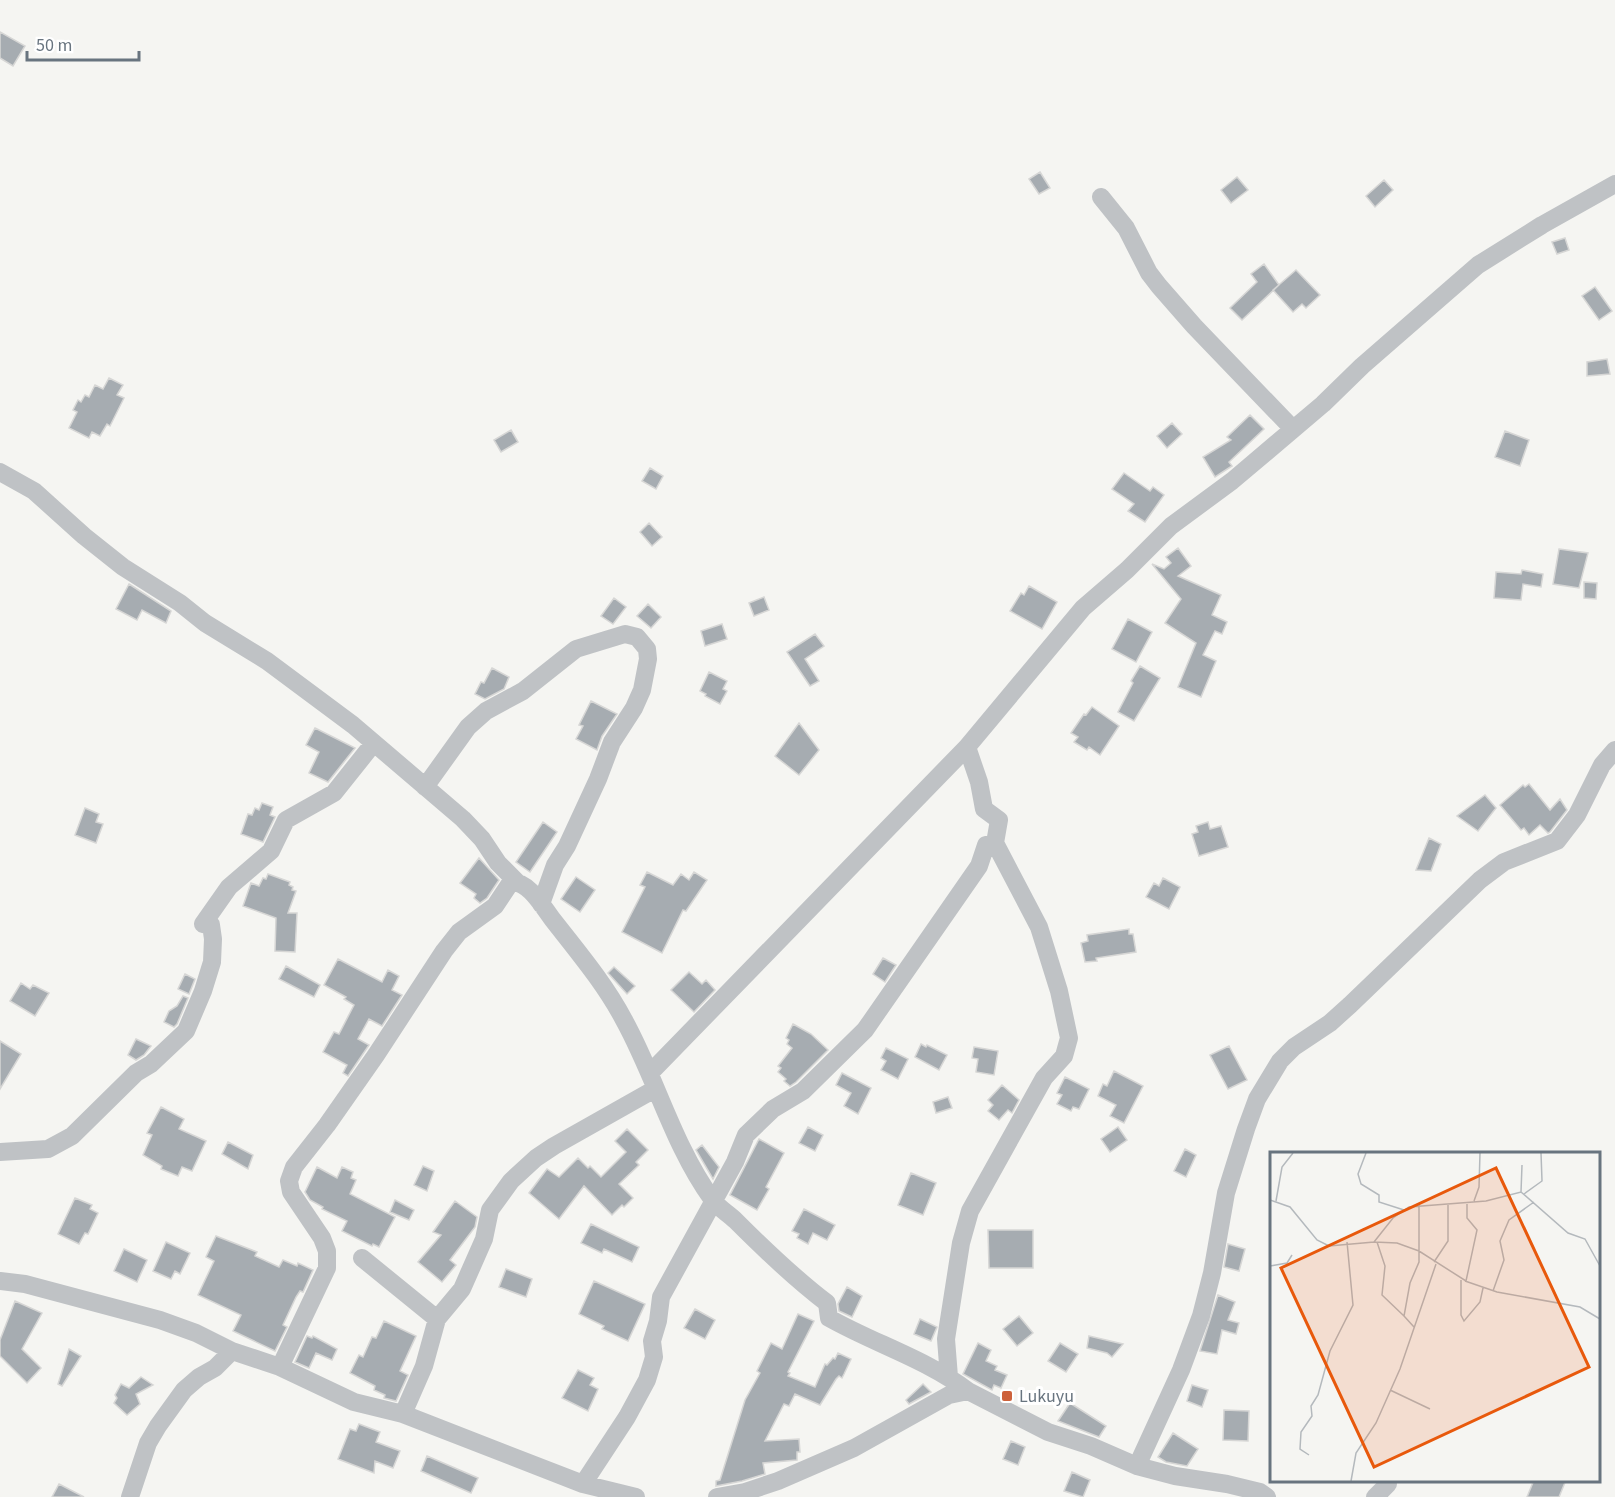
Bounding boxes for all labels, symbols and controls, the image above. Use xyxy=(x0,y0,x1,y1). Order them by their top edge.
scale bar xyxy=(27,24,140,62)
text: 50 m xyxy=(36,33,72,58)
inset map xyxy=(1270,1152,1600,1482)
place label: Lukuyu xyxy=(1019,1384,1074,1409)
marker: Lukuyu xyxy=(1000,1389,1014,1403)

